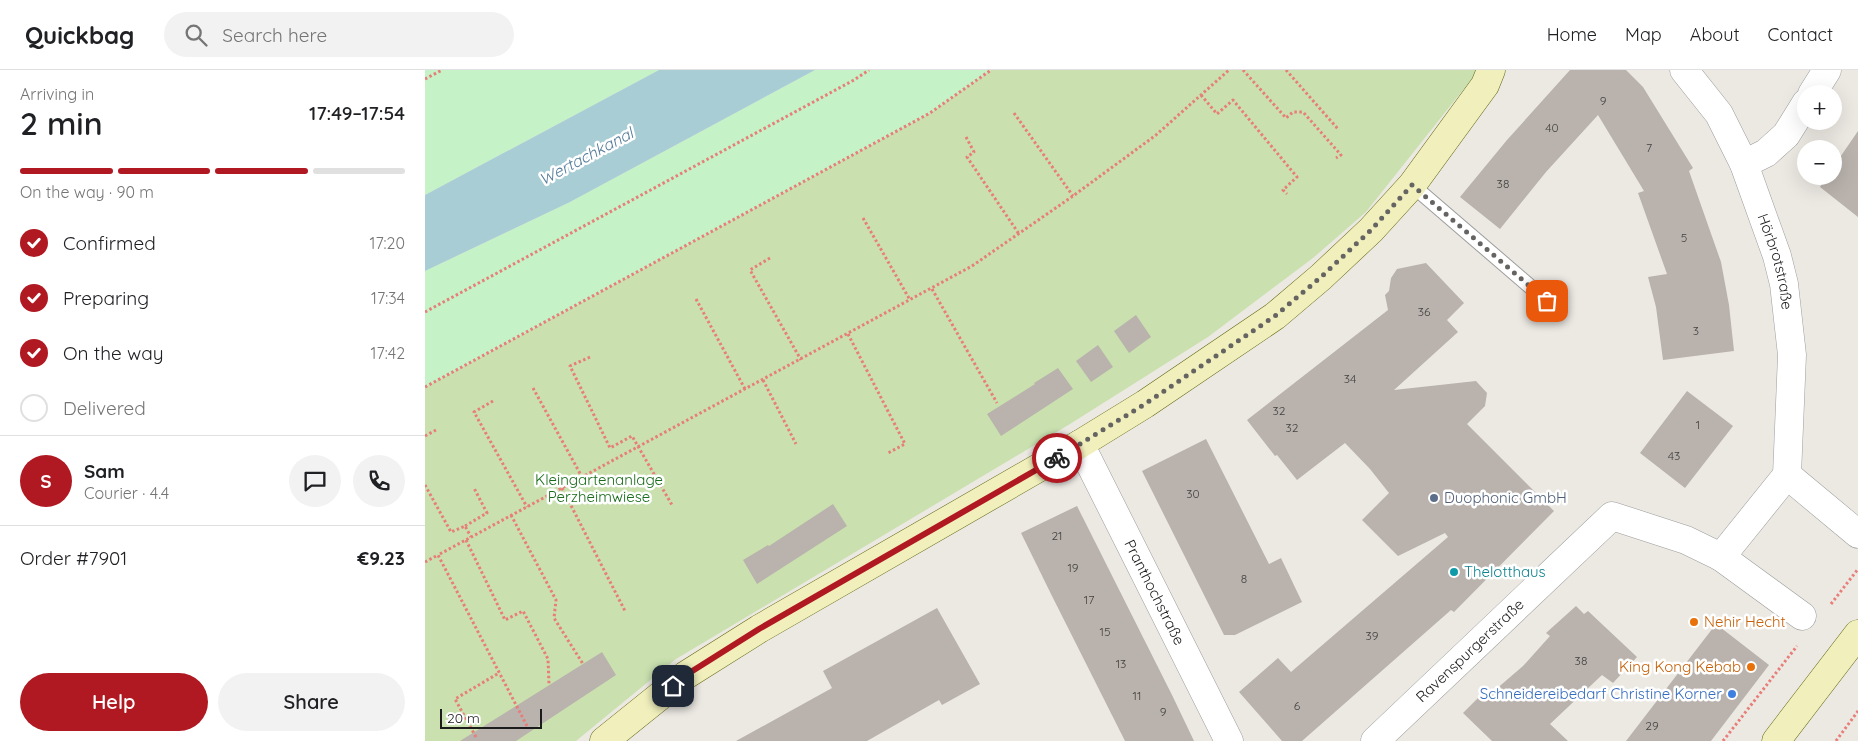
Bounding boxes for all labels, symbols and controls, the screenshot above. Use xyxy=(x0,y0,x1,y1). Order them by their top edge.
search box xyxy=(164,12,514,57)
text: Quickbag xyxy=(25,20,134,50)
icon: search xyxy=(182,21,210,49)
text: Search here xyxy=(222,23,327,47)
text: Home xyxy=(1547,23,1597,46)
text: Map xyxy=(1625,23,1662,46)
text: About xyxy=(1690,23,1740,46)
text: Contact xyxy=(1768,23,1833,46)
text: Arriving in xyxy=(20,84,94,104)
map controls xyxy=(1797,85,1842,185)
button: + xyxy=(1797,85,1842,130)
house number: 9 xyxy=(1600,93,1607,108)
text: 17:49–17:54 xyxy=(309,101,405,125)
text: 2 min xyxy=(20,103,103,143)
house number: 40 xyxy=(1545,120,1559,135)
water label: Wertachkanal xyxy=(536,122,639,189)
house number: 7 xyxy=(1646,140,1652,155)
button: − xyxy=(1797,140,1842,185)
house number: 38 xyxy=(1497,176,1509,191)
text: On the way · 90 m xyxy=(20,182,154,202)
street label: Hörbrotstraße xyxy=(1754,211,1797,311)
icon: check xyxy=(20,229,48,257)
house number: 5 xyxy=(1681,230,1687,245)
text: Confirmed xyxy=(63,231,156,255)
text: 17:20 xyxy=(369,233,405,253)
pin xyxy=(1526,280,1568,322)
icon: check xyxy=(20,284,48,312)
text: Preparing xyxy=(63,286,149,310)
icon: bag xyxy=(1533,287,1561,315)
text: 17:34 xyxy=(371,288,405,308)
house number: 36 xyxy=(1418,304,1431,319)
house number: 3 xyxy=(1693,323,1699,338)
icon: check xyxy=(20,339,48,367)
text: On the way xyxy=(63,341,164,365)
text: 17:42 xyxy=(371,343,405,363)
house number: 34 xyxy=(1344,371,1356,386)
text: Delivered xyxy=(63,396,146,420)
house number: 32 xyxy=(1273,403,1286,418)
house number: 1 xyxy=(1696,417,1700,432)
house number: 32 xyxy=(1286,420,1299,435)
courier xyxy=(1032,433,1082,483)
icon: bike xyxy=(1043,444,1071,472)
house number: 43 xyxy=(1668,448,1680,463)
button: chat xyxy=(289,455,341,507)
button: phone xyxy=(353,455,405,507)
text: Sam xyxy=(84,459,125,483)
text: S xyxy=(40,469,52,493)
park label: Kleingartenanlage Perzheimwiese xyxy=(535,470,663,506)
text: Courier · 4.4 xyxy=(84,483,169,503)
house number: 30 xyxy=(1186,486,1200,501)
place label: Duophonic GmbH xyxy=(1444,488,1567,507)
marker: Duophonic GmbH xyxy=(1428,492,1440,504)
house number: 21 xyxy=(1051,528,1063,543)
street label: Pranthochstraße xyxy=(1120,536,1189,648)
text: Order #7901 xyxy=(20,546,127,570)
text: €9.23 xyxy=(357,546,405,570)
house number: 19 xyxy=(1067,560,1079,575)
place label: Thelotthaus xyxy=(1464,562,1546,581)
marker: Thelotthaus xyxy=(1448,566,1460,578)
house number: 8 xyxy=(1241,571,1247,586)
house number: 17 xyxy=(1084,592,1094,607)
street label: Ravenspurgerstraße xyxy=(1412,595,1528,706)
place label: Nehir Hecht xyxy=(1704,612,1786,631)
marker: Nehir Hecht xyxy=(1688,616,1700,628)
house number: 15 xyxy=(1100,624,1110,639)
house number: 39 xyxy=(1366,628,1379,643)
house number: 38 xyxy=(1575,653,1587,668)
house number: 13 xyxy=(1116,656,1126,671)
place label: King Kong Kebab xyxy=(1619,657,1741,676)
marker: King Kong Kebab xyxy=(1745,661,1757,673)
pin xyxy=(652,665,694,707)
icon: home xyxy=(659,672,687,700)
button: Help xyxy=(20,673,208,731)
button: Share xyxy=(218,673,405,731)
place label: Schneidereibedarf Christine Korner xyxy=(1480,684,1722,703)
house number: 11 xyxy=(1133,688,1141,703)
marker: Schneidereibedarf Christine Korner xyxy=(1726,688,1738,700)
house number: 6 xyxy=(1294,698,1301,713)
house number: 9 xyxy=(1160,704,1167,719)
scale bar xyxy=(440,706,543,729)
text: 20 m xyxy=(447,709,480,727)
house number: 29 xyxy=(1645,718,1659,733)

